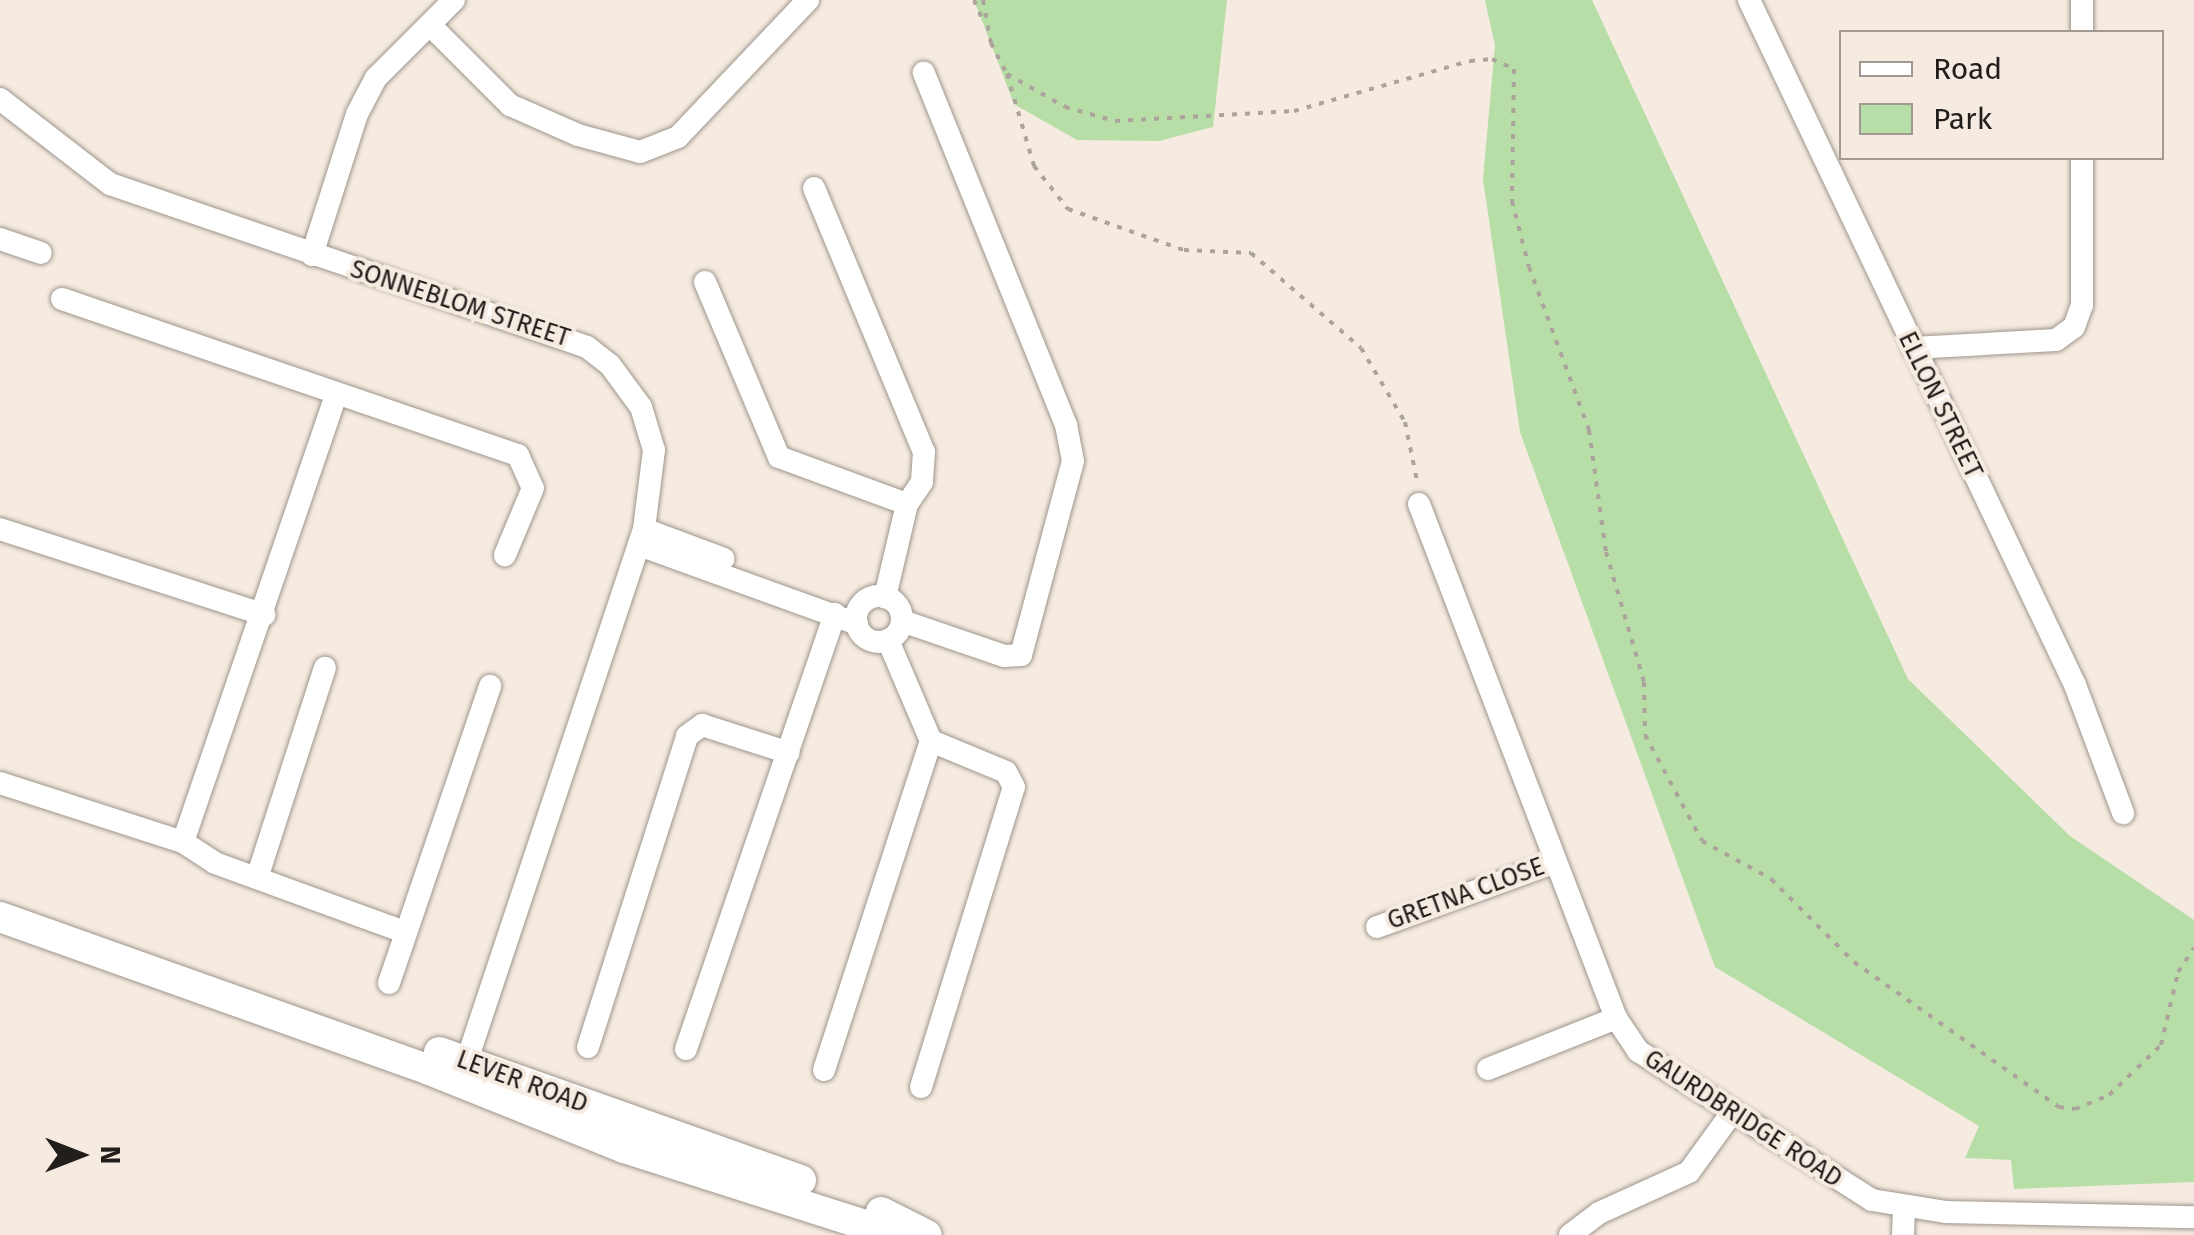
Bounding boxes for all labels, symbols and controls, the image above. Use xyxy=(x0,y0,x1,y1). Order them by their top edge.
legend xyxy=(1839,30,2164,160)
text: Road xyxy=(1933,51,2002,87)
text: Park xyxy=(1933,101,1992,137)
street label: SONNEBLOM STREET xyxy=(346,254,574,354)
street label: ELLON STREET xyxy=(1892,327,1988,483)
street label: GRETNA CLOSE xyxy=(1383,852,1549,936)
street label: LEVER ROAD xyxy=(452,1044,592,1120)
street label: GAURDBRIDGE ROAD xyxy=(1639,1044,1847,1194)
north arrow xyxy=(30,1105,130,1205)
text: N xyxy=(94,1146,127,1164)

